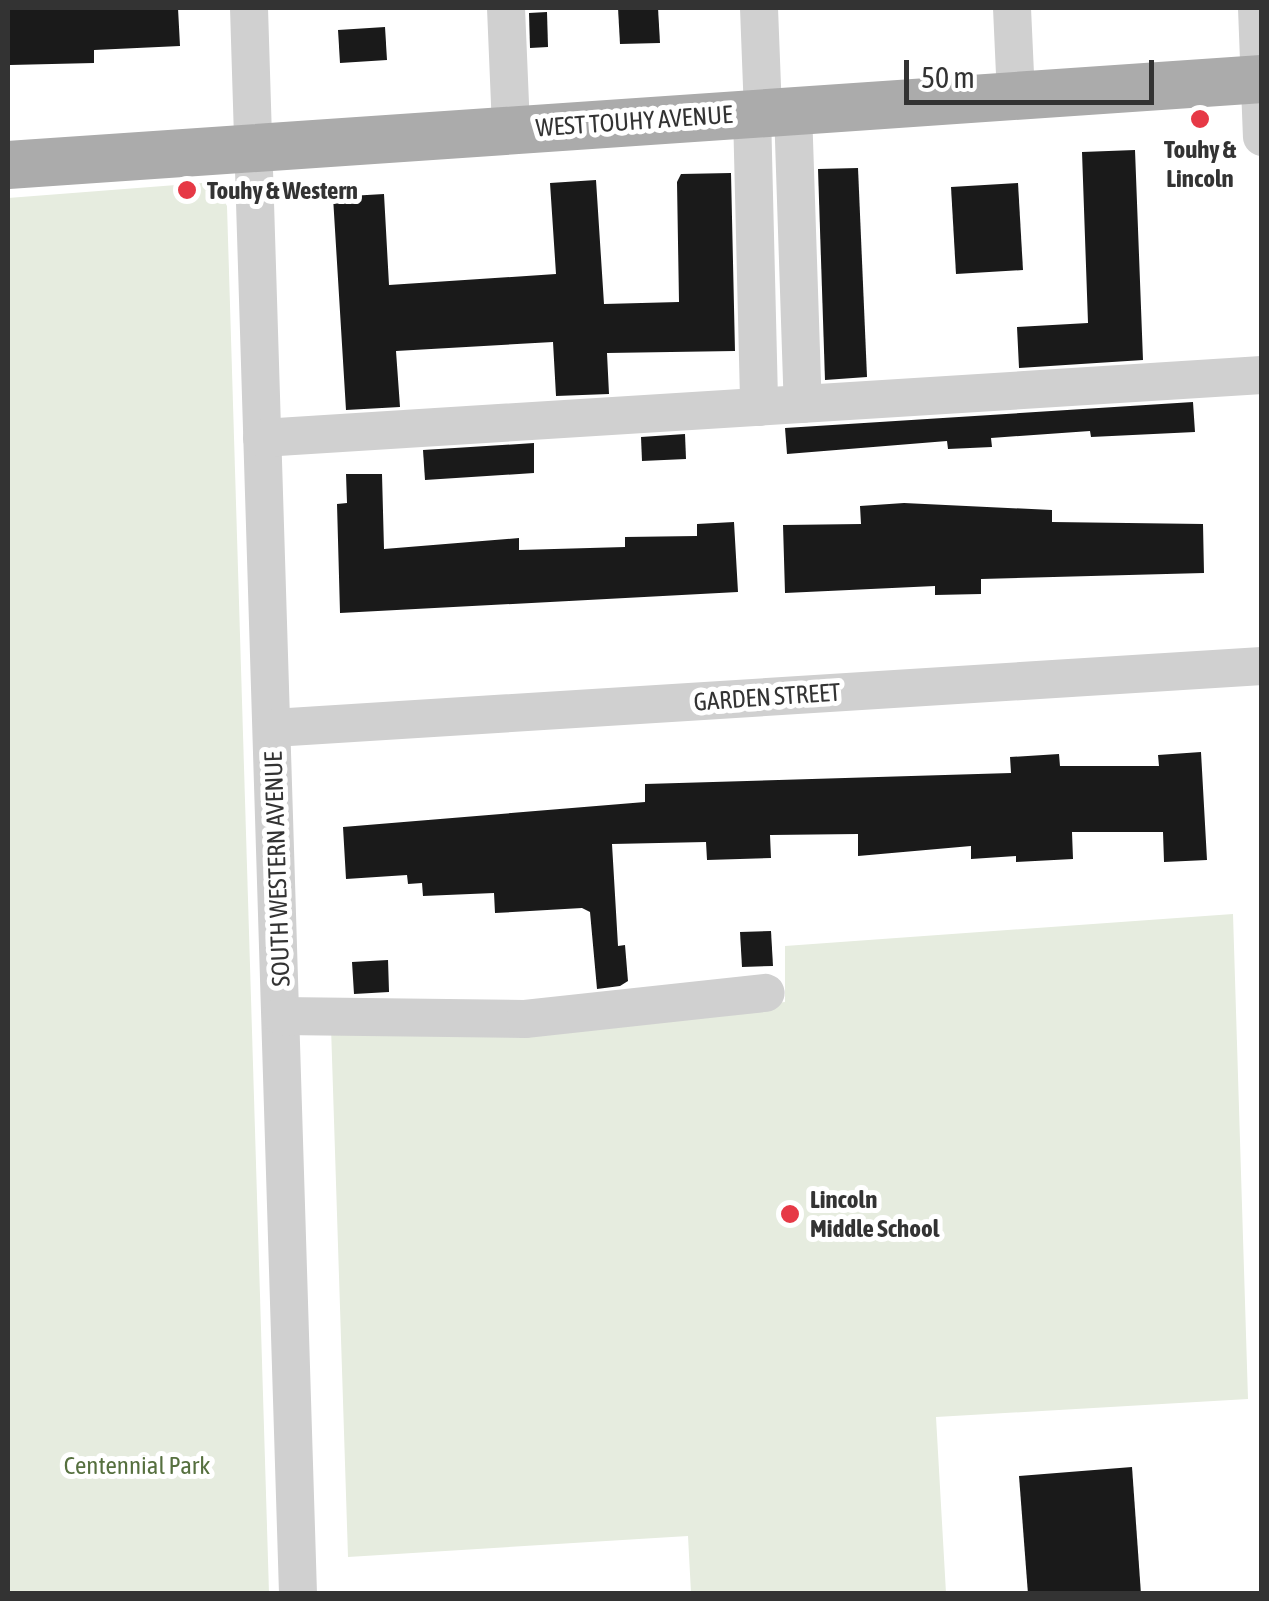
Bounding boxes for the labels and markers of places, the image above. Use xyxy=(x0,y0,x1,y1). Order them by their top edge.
marker: Touhy & Lincoln xyxy=(1189,108,1211,130)
place label: Touhy & Lincoln xyxy=(1164,135,1236,194)
place label: Touhy & Western xyxy=(207,175,358,205)
marker: Touhy & Western xyxy=(176,179,198,201)
place label: Lincoln Middle School xyxy=(810,1185,939,1244)
marker: Lincoln Middle School xyxy=(779,1203,801,1225)

